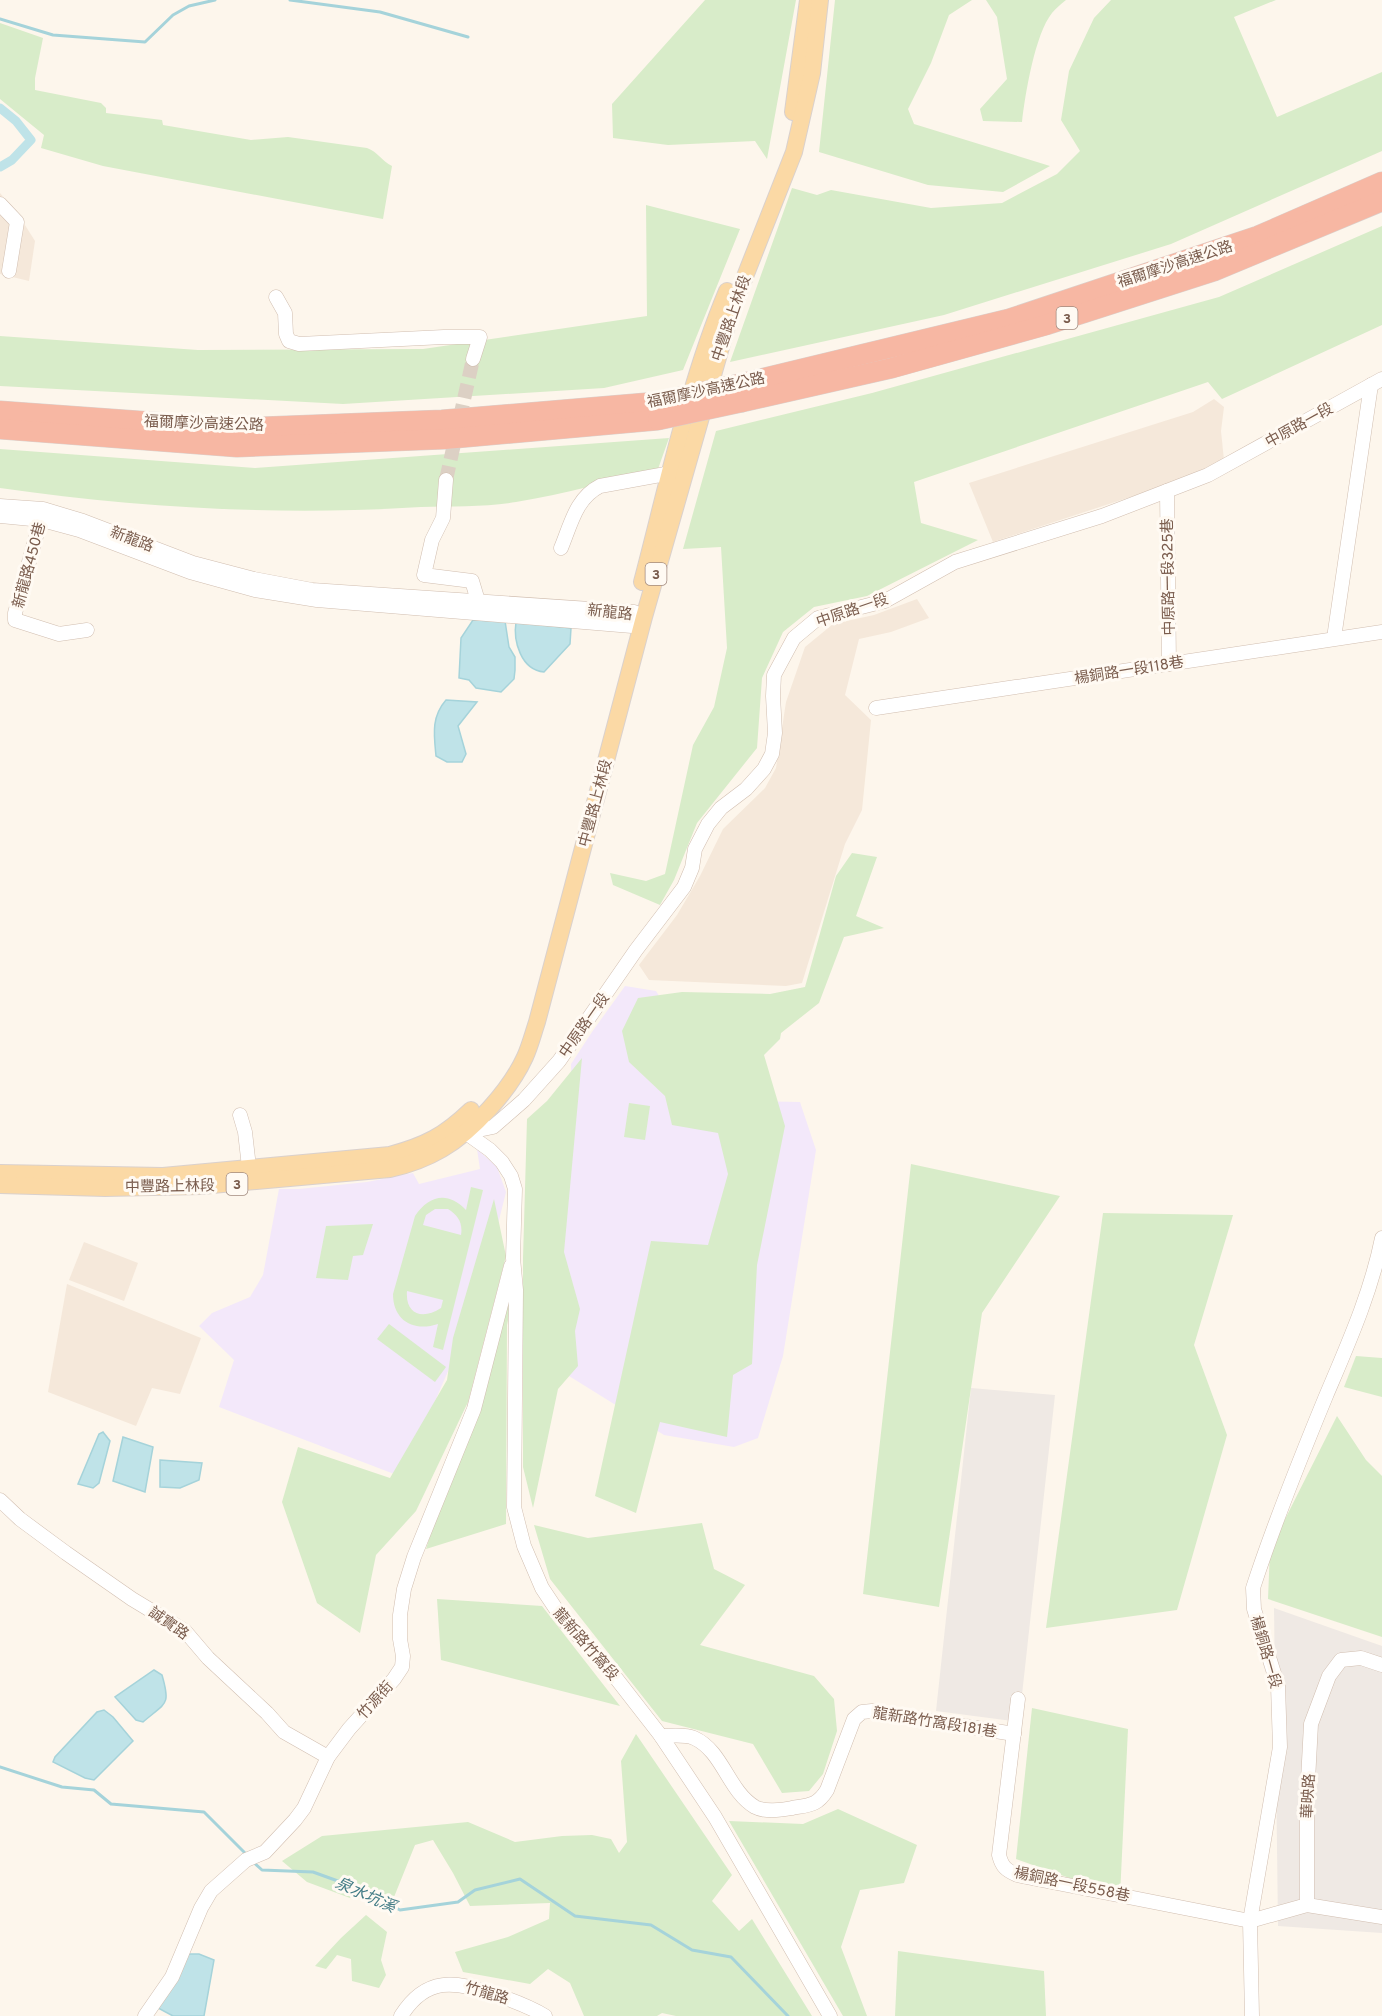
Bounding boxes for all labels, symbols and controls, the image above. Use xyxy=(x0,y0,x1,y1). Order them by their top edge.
street label: 福爾摩沙高速公路 xyxy=(1115,237,1235,293)
street label: 中豐路上林段 xyxy=(709,273,756,364)
road number: 3 xyxy=(1056,307,1078,329)
street label: 福爾摩沙高速公路 xyxy=(645,369,767,413)
street label: 中原路一段 xyxy=(1262,400,1337,453)
street label: 福爾摩沙高速公路 xyxy=(144,412,264,436)
street label: 中原路一段325巷 xyxy=(1159,518,1180,636)
street label: 新龍路450巷 xyxy=(9,520,51,610)
street label: 新龍路 xyxy=(107,523,156,557)
road number: 3 xyxy=(646,563,666,585)
street label: 中原路一段 xyxy=(814,590,891,633)
street label: 新龍路 xyxy=(586,601,633,625)
street label: 楊銅路一段118巷 xyxy=(1073,653,1185,689)
street label: 中豐路上林段 xyxy=(576,757,617,849)
street label: 中原路一段 xyxy=(556,990,615,1062)
road number: 3 xyxy=(226,1173,248,1195)
street label: 中豐路上林段 xyxy=(125,1177,215,1198)
street label: 誠實路 xyxy=(144,1604,192,1645)
street label: 龍新路竹窩段 xyxy=(548,1604,622,1685)
street label: 楊銅路一段 xyxy=(1245,1614,1284,1691)
street label: 竹源街 xyxy=(354,1678,398,1724)
street label: 龍新路竹窩段181巷 xyxy=(871,1703,998,1743)
street label: 華映路 xyxy=(1299,1773,1320,1819)
street label: 楊銅路一段558巷 xyxy=(1012,1864,1131,1907)
water label: 泉水坑溪 xyxy=(332,1874,400,1919)
street label: 竹龍路 xyxy=(462,1978,511,2010)

